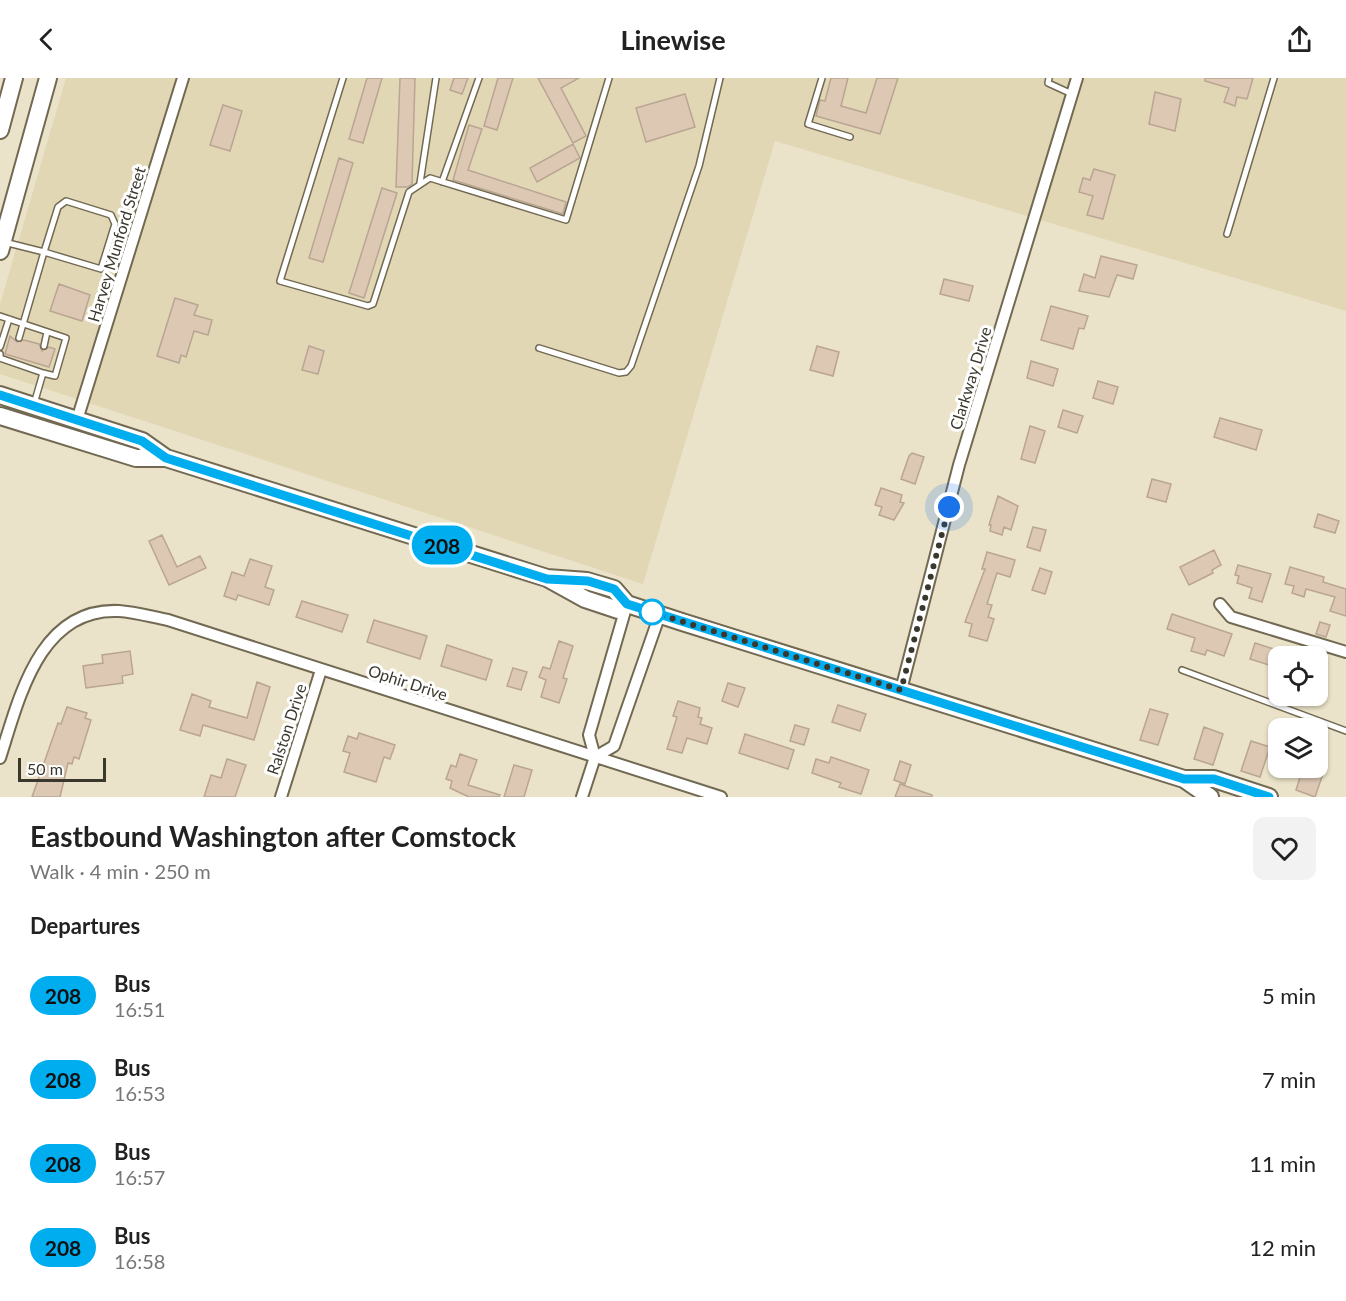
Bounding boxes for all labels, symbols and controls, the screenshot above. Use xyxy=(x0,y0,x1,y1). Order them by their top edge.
icon: back xyxy=(30,23,63,56)
text: Linewise xyxy=(620,23,726,56)
icon: share xyxy=(1283,23,1316,56)
street label: Harvey Munford Street xyxy=(83,164,149,324)
street label: Clarkway Drive xyxy=(945,324,995,432)
your location xyxy=(934,492,964,522)
line badge: 208 xyxy=(408,526,476,564)
text: 208 xyxy=(424,533,460,558)
unlabelled marker xyxy=(639,599,665,625)
map controls xyxy=(1268,646,1328,778)
button: locate xyxy=(1268,646,1328,706)
street label: Ophir Drive xyxy=(366,660,450,704)
street label: Ralston Drive xyxy=(262,681,310,777)
button: layers xyxy=(1268,718,1328,778)
scale bar xyxy=(18,755,106,782)
text: 50 m xyxy=(27,759,63,778)
button: heart xyxy=(1253,817,1316,880)
text: Eastbound Washington after Comstock xyxy=(30,819,516,853)
text: Walk · 4 min · 250 m xyxy=(30,859,211,883)
text: Departures xyxy=(30,912,140,939)
text: Bus xyxy=(114,970,150,997)
text: 5 min xyxy=(1262,982,1316,1009)
text: 208 xyxy=(45,983,81,1008)
text: 16:51 xyxy=(114,997,165,1021)
text: Bus xyxy=(114,1054,150,1081)
text: 7 min xyxy=(1262,1066,1316,1093)
text: 208 xyxy=(45,1067,81,1092)
text: 16:53 xyxy=(114,1081,165,1105)
text: Bus xyxy=(114,1138,150,1165)
text: 11 min xyxy=(1249,1150,1316,1177)
text: 208 xyxy=(45,1151,81,1176)
text: 16:57 xyxy=(114,1165,165,1189)
text: Bus xyxy=(114,1222,150,1249)
text: 12 min xyxy=(1249,1234,1316,1261)
text: 208 xyxy=(45,1235,81,1260)
text: 16:58 xyxy=(114,1249,165,1273)

